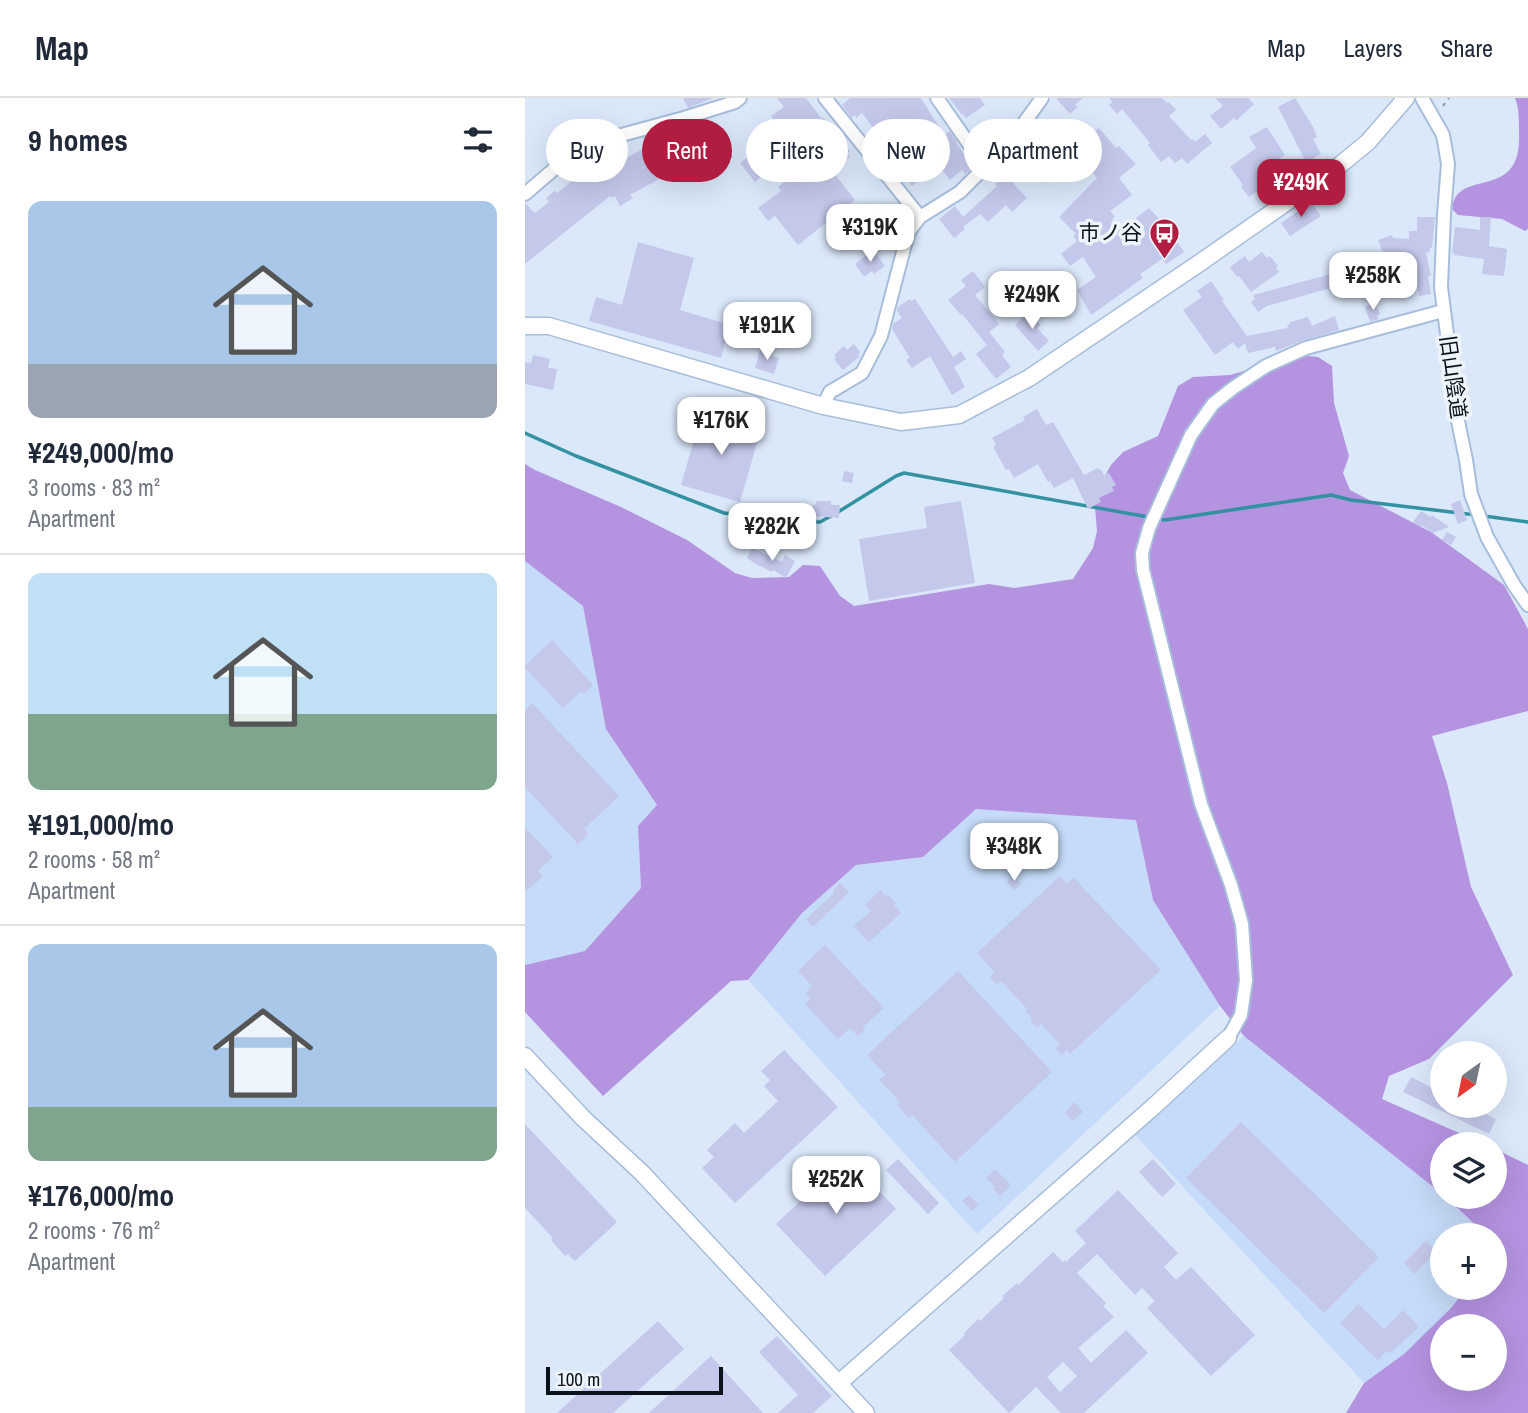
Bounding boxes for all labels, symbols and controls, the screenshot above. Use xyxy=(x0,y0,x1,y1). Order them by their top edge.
text: Map xyxy=(35,26,89,70)
text: Map xyxy=(1267,32,1305,64)
text: Layers xyxy=(1343,32,1402,64)
text: Share xyxy=(1440,32,1493,64)
chip: Buy xyxy=(546,119,628,182)
chip: Rent xyxy=(642,119,732,182)
chip: Filters xyxy=(746,119,848,182)
chip: New xyxy=(862,119,950,182)
chip: Apartment xyxy=(964,119,1102,182)
text: 9 homes xyxy=(28,120,128,160)
icon: filters xyxy=(459,121,497,159)
pin: ¥249K xyxy=(1252,159,1350,219)
text: ¥249K xyxy=(1273,166,1329,197)
pin: ¥319K xyxy=(821,204,919,264)
text: ¥319K xyxy=(842,211,898,242)
bus stop icon: 市ノ谷 xyxy=(1148,216,1182,260)
place label: 市ノ谷 xyxy=(1079,218,1142,247)
icon: home xyxy=(200,247,326,373)
pin: ¥258K xyxy=(1324,252,1422,312)
text: ¥258K xyxy=(1345,259,1401,290)
pin: ¥249K xyxy=(983,272,1081,331)
text: ¥249K xyxy=(1004,278,1060,309)
pin: ¥191K xyxy=(718,302,816,362)
text: ¥191K xyxy=(739,309,795,340)
street label: 旧山陰道 xyxy=(1433,333,1474,421)
pin: ¥176K xyxy=(672,398,770,457)
text: ¥176K xyxy=(693,404,749,435)
text: ¥249,000/mo xyxy=(28,432,174,472)
text: 3 rooms · 83 m² xyxy=(28,472,160,503)
text: Apartment xyxy=(28,503,115,534)
pin: ¥282K xyxy=(723,504,821,563)
text: ¥282K xyxy=(744,510,800,541)
icon: home xyxy=(200,619,326,745)
text: ¥191,000/mo xyxy=(28,804,174,844)
pin: ¥348K xyxy=(965,824,1063,883)
text: ¥348K xyxy=(986,830,1042,861)
text: 2 rooms · 58 m² xyxy=(28,844,160,875)
text: Apartment xyxy=(28,875,115,906)
icon: home xyxy=(200,990,326,1116)
north arrow xyxy=(1430,1041,1507,1118)
map controls xyxy=(1430,1041,1507,1391)
button: layers xyxy=(1430,1132,1507,1209)
pin: ¥252K xyxy=(787,1156,885,1216)
text: ¥252K xyxy=(808,1163,864,1194)
text: ¥176,000/mo xyxy=(28,1175,174,1215)
text: 2 rooms · 76 m² xyxy=(28,1215,160,1246)
button: + xyxy=(1430,1223,1507,1300)
text: Apartment xyxy=(28,1246,115,1277)
button: − xyxy=(1430,1314,1507,1391)
scale bar xyxy=(546,1364,723,1396)
text: 100 m xyxy=(557,1366,600,1392)

